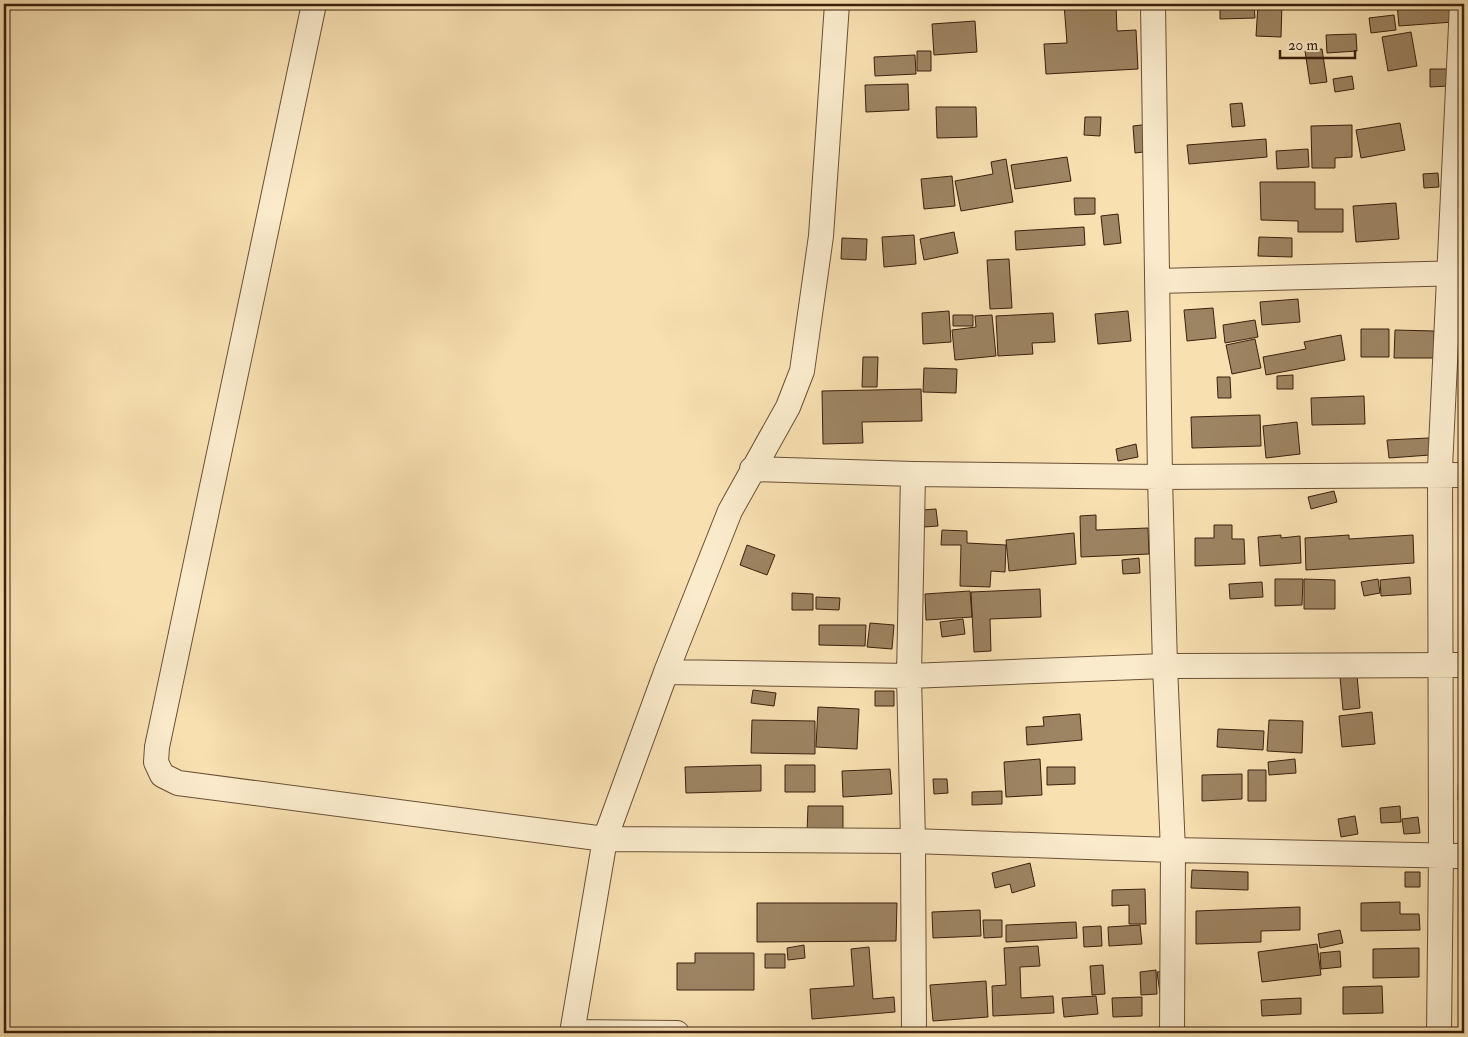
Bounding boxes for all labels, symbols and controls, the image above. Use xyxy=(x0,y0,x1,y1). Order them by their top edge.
scale bar xyxy=(1280,28,1356,60)
text: 20 m xyxy=(1288,36,1318,55)

